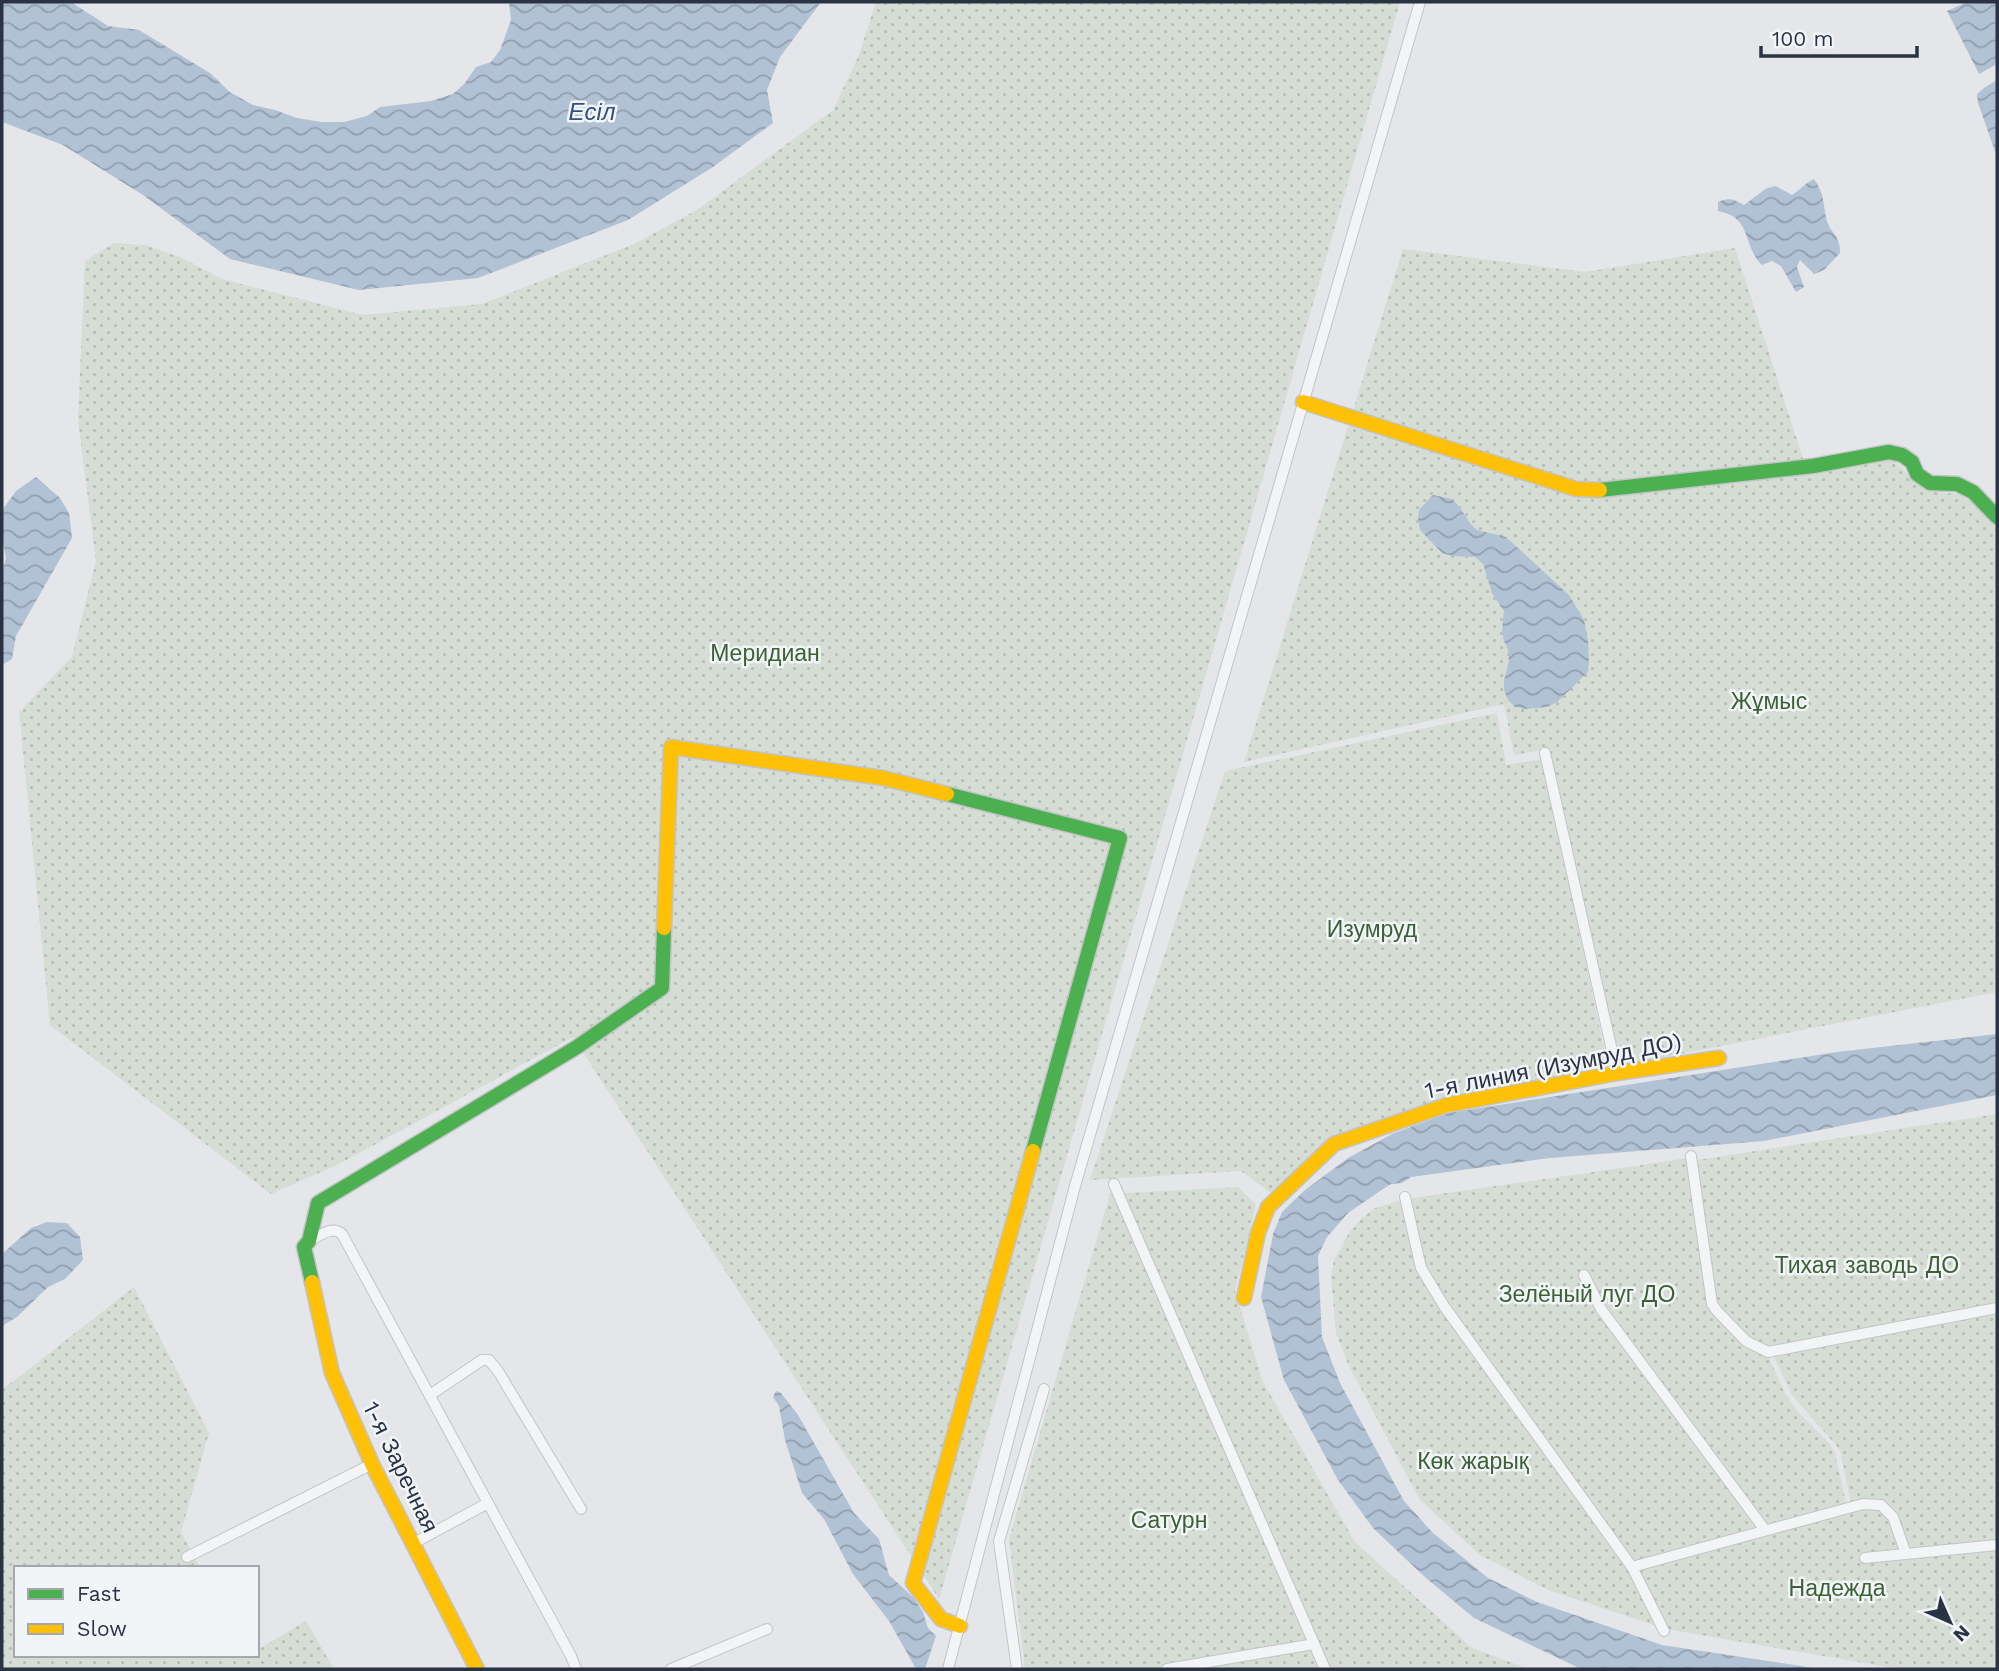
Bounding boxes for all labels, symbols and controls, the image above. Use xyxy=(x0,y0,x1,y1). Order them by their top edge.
scale bar xyxy=(1761,14,1917,58)
text: 100 m xyxy=(1772,26,1834,51)
water label: Есіл xyxy=(569,98,616,126)
park label: Меридиан xyxy=(710,640,820,667)
park label: Жұмыс xyxy=(1731,688,1807,715)
park label: Изумруд xyxy=(1327,916,1418,943)
street label: 1-я линия (Изумруд ДО) xyxy=(1422,1028,1684,1105)
park label: Тихая заводь ДО xyxy=(1775,1252,1959,1279)
park label: Зелёный луг ДО xyxy=(1499,1281,1675,1308)
street label: 1-я Заречная xyxy=(357,1397,444,1537)
park label: Көк жарық xyxy=(1417,1448,1530,1475)
park label: Сатурн xyxy=(1131,1507,1207,1534)
legend xyxy=(14,1566,259,1657)
park label: Надежда xyxy=(1789,1575,1886,1602)
text: Fast xyxy=(77,1581,121,1606)
north arrow xyxy=(1915,1587,1985,1657)
text: Slow xyxy=(77,1616,127,1641)
text: N xyxy=(1949,1621,1975,1647)

